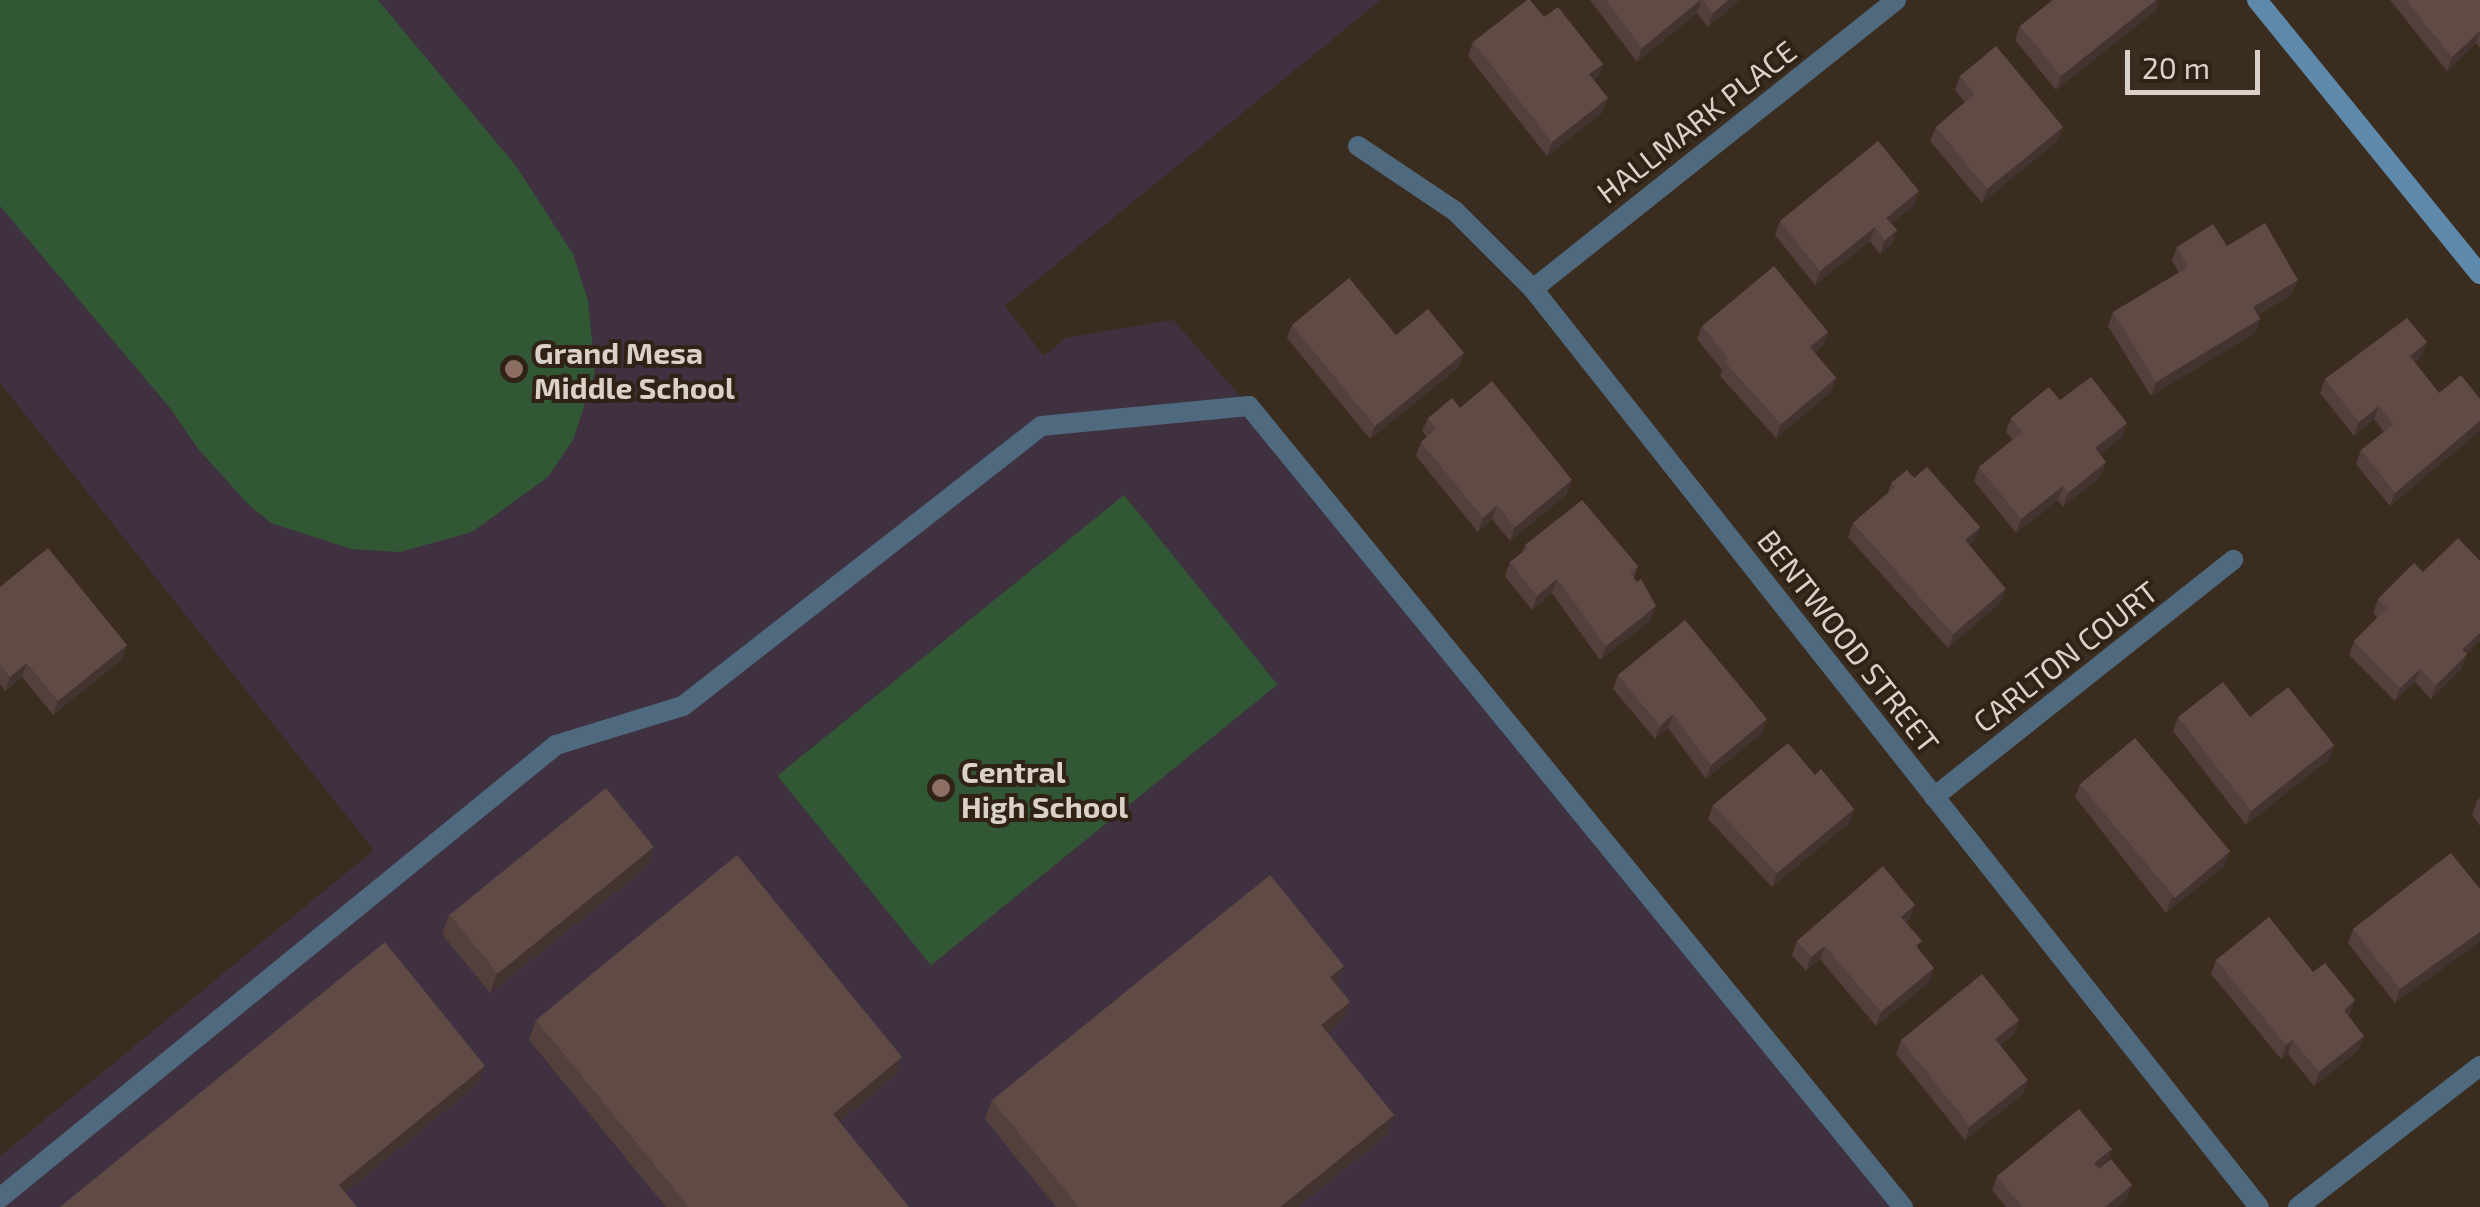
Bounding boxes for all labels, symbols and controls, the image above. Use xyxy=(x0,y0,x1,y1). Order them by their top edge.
scale bar xyxy=(2130,30,2265,92)
street label: HALLMARK PLACE xyxy=(1589,32,1803,210)
text: 20 m xyxy=(2142,49,2210,85)
place label: Grand Mesa Middle School xyxy=(534,334,735,404)
marker: Grand Mesa Middle School xyxy=(503,358,525,380)
street label: BENTWOOD STREET xyxy=(1751,522,1947,760)
street label: CARLTON COURT xyxy=(1966,573,2164,739)
place label: Central High School xyxy=(961,753,1128,824)
marker: Central High School xyxy=(930,777,952,799)

